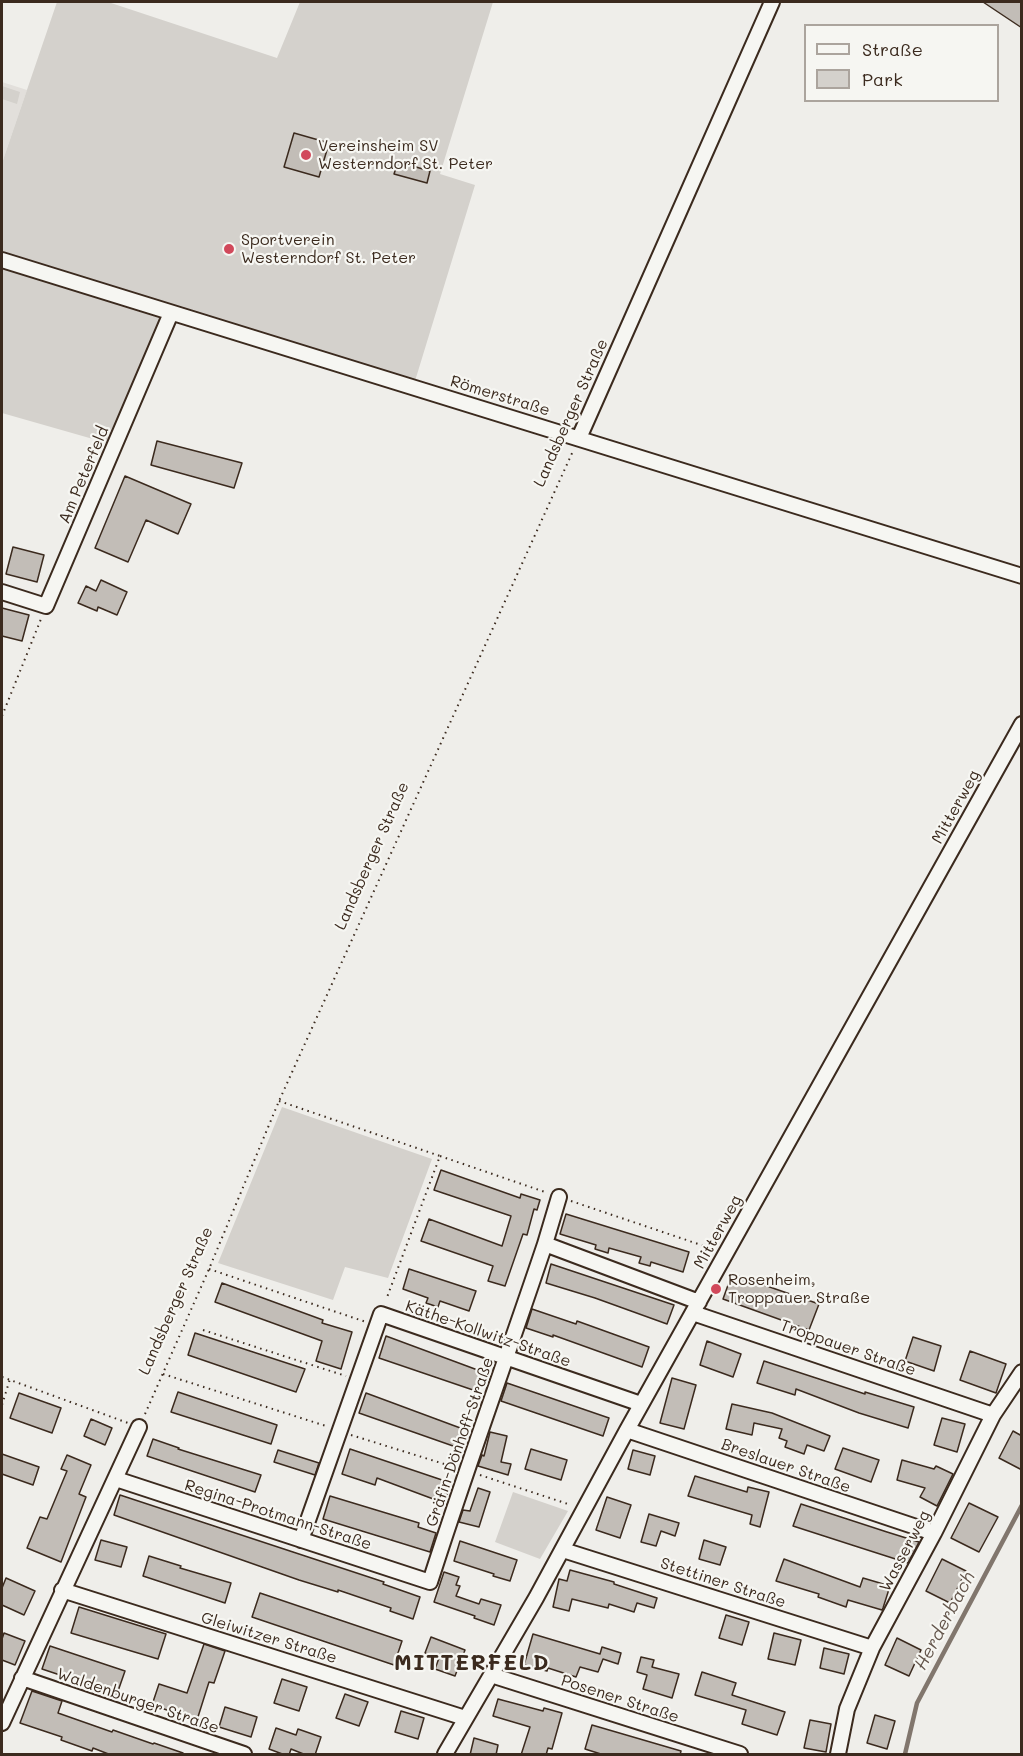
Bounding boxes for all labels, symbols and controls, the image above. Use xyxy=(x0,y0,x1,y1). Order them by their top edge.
legend xyxy=(804,24,999,102)
text: Straße xyxy=(862,37,923,61)
text: Park xyxy=(862,67,903,91)
place label: Vereinsheim SV Westerndorf St. Peter xyxy=(318,136,493,174)
marker: Vereinsheim SV Westerndorf St. Peter xyxy=(299,148,313,162)
place label: Sportverein Westerndorf St. Peter xyxy=(241,230,416,268)
marker: Sportverein Westerndorf St. Peter xyxy=(222,242,236,256)
street label: Landsberger Straße xyxy=(530,336,612,490)
street label: Römerstraße xyxy=(448,372,552,420)
street label: Am Peterfeld xyxy=(55,423,113,527)
street label: Mitterweg xyxy=(928,767,984,847)
street label: Landsberger Straße xyxy=(331,779,413,933)
street label: Mitterweg xyxy=(690,1192,746,1272)
street label: Landsberger Straße xyxy=(135,1224,217,1378)
place label: Rosenheim, Troppauer Straße xyxy=(728,1270,870,1308)
marker: Rosenheim, Troppauer Straße xyxy=(709,1282,723,1296)
street label: Käthe-Kollwitz-Straße xyxy=(403,1297,573,1371)
street label: Troppauer Straße xyxy=(778,1316,918,1380)
street label: Gräfin-Dönhoff-Straße xyxy=(422,1355,498,1529)
street label: Breslauer Straße xyxy=(719,1435,853,1497)
street label: Regina-Protmann-Straße xyxy=(182,1476,374,1554)
street label: Wasserweg xyxy=(876,1507,934,1595)
street label: Stettiner Straße xyxy=(658,1554,788,1612)
water label: Herderbach xyxy=(910,1568,980,1674)
street label: Gleiwitzer Straße xyxy=(199,1608,339,1668)
district label: MITTERFELD xyxy=(394,1650,550,1676)
street label: Waldenburger Straße xyxy=(54,1664,222,1738)
street label: Posener Straße xyxy=(559,1671,681,1727)

